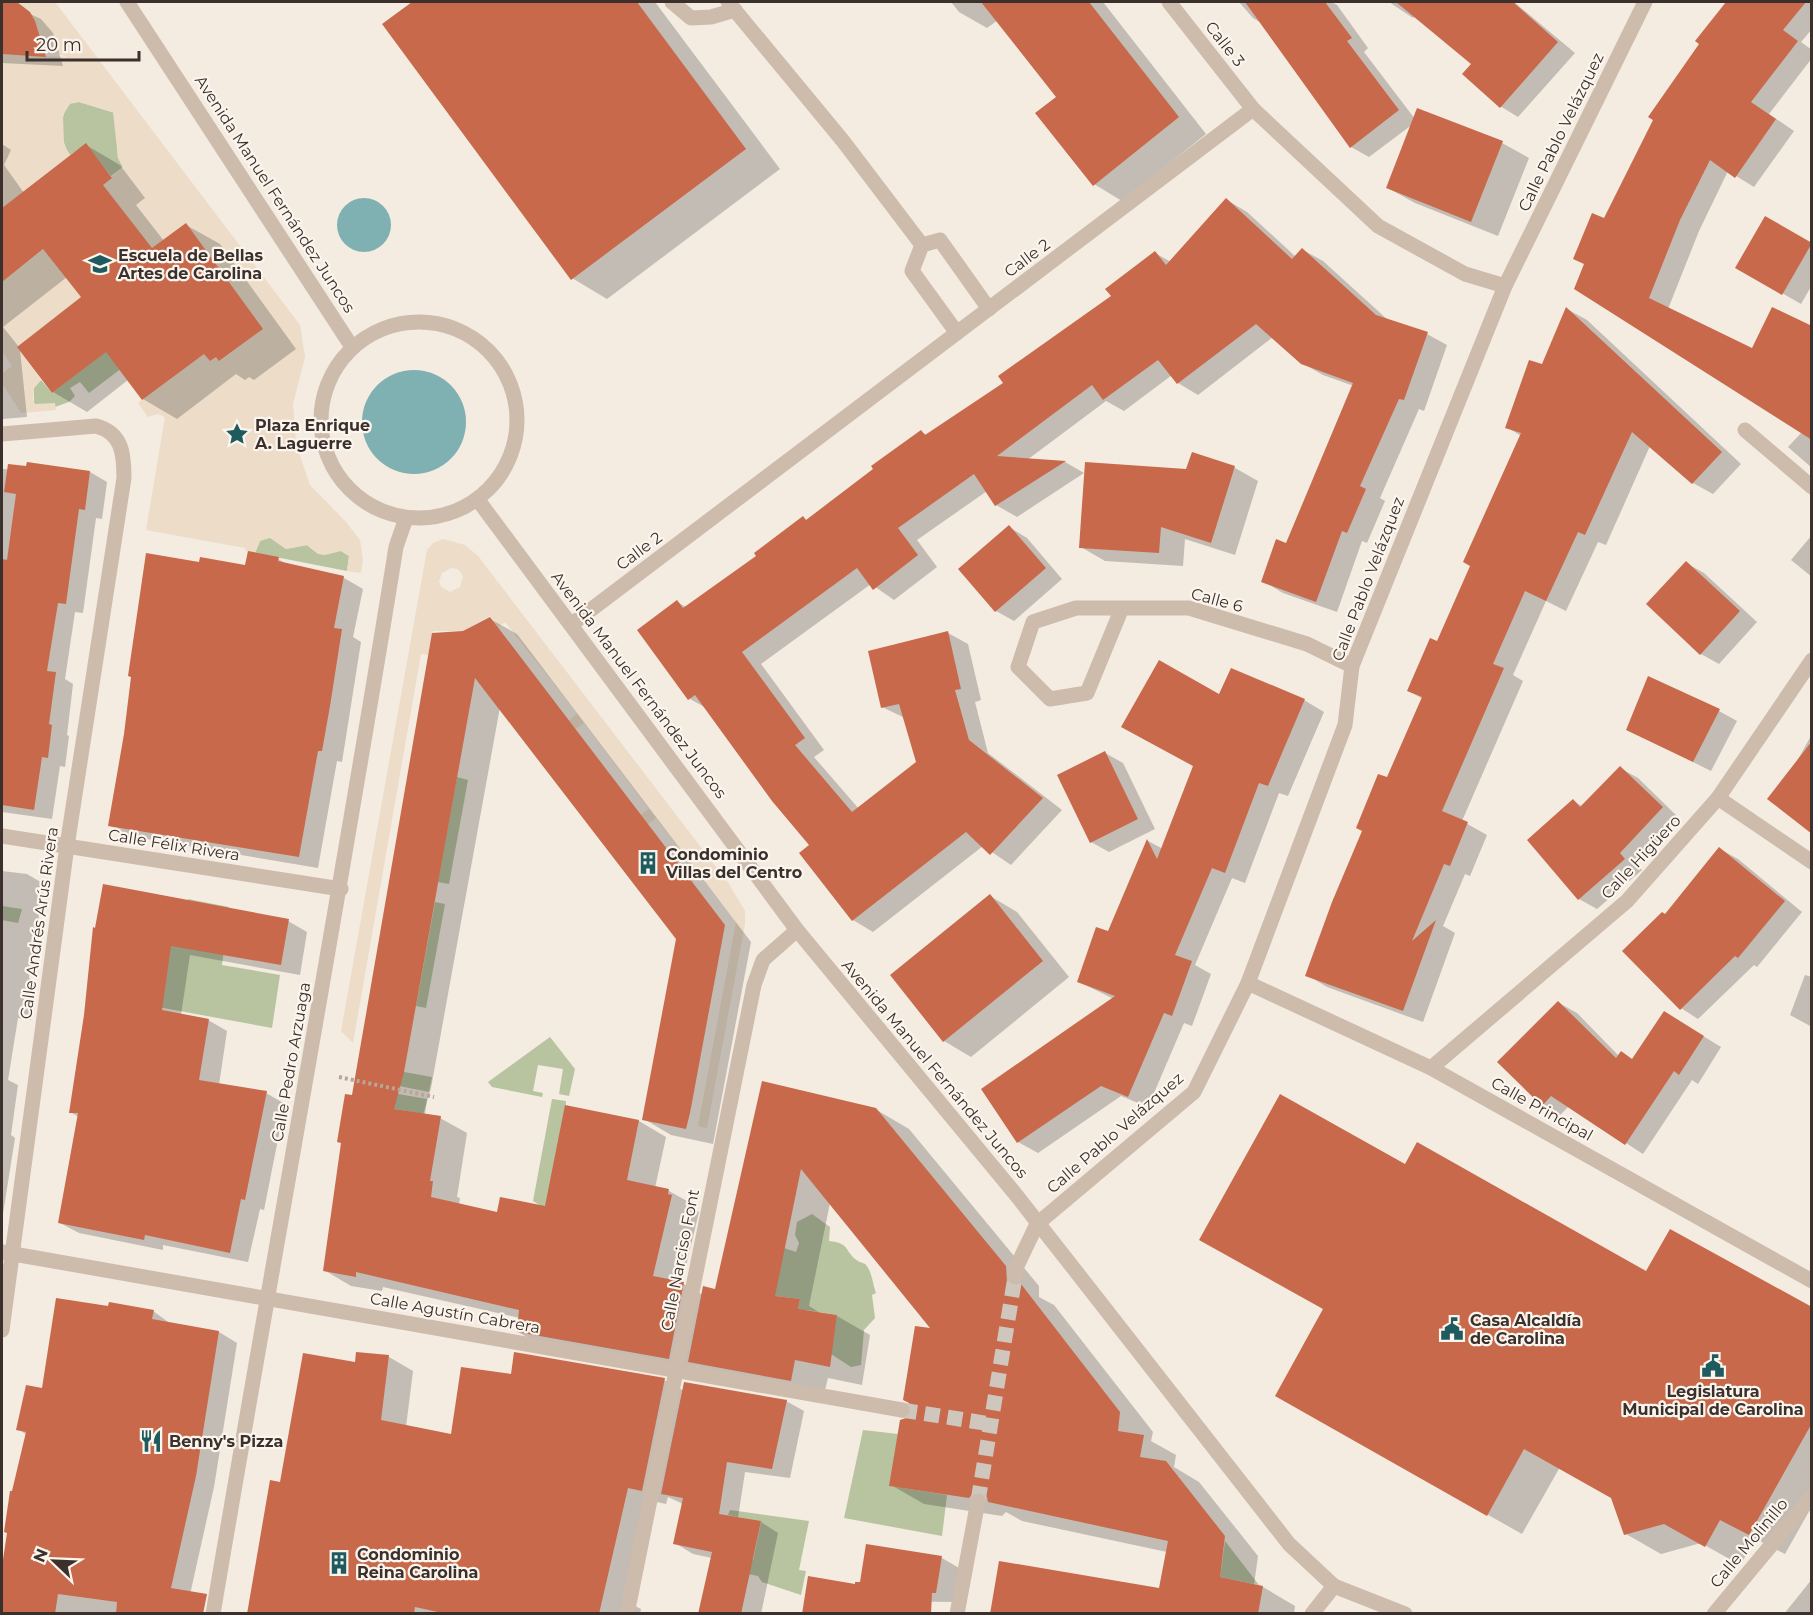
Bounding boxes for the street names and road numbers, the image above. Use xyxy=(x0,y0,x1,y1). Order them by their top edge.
street label: Calle 3 xyxy=(1201,18,1249,70)
street label: Calle Pablo Velázquez xyxy=(1514,50,1608,214)
street label: Avenida Manuel Fernández Juncos xyxy=(191,72,359,316)
street label: Calle 2 xyxy=(1000,235,1054,281)
street label: Calle Pablo Velázquez xyxy=(1328,494,1408,664)
street label: Calle 2 xyxy=(612,528,666,574)
street label: Avenida Manuel Fernández Juncos xyxy=(547,568,731,802)
street label: Calle 6 xyxy=(1189,584,1245,616)
street label: Calle Higüero xyxy=(1597,811,1685,903)
street label: Calle Félix Rivera xyxy=(107,825,241,865)
street label: Calle Andrés Arús Rivera xyxy=(16,826,62,1020)
street label: Avenida Manuel Fernández Juncos xyxy=(838,956,1032,1182)
street label: Calle Pedro Arzuaga xyxy=(268,981,314,1143)
street label: Calle Pablo Velázquez xyxy=(1043,1069,1187,1197)
street label: Calle Principal xyxy=(1488,1073,1596,1145)
street label: Calle Narciso Font xyxy=(657,1187,703,1333)
street label: Calle Agustín Cabrera xyxy=(368,1289,542,1337)
street label: Calle Molinillo xyxy=(1706,1494,1792,1592)

